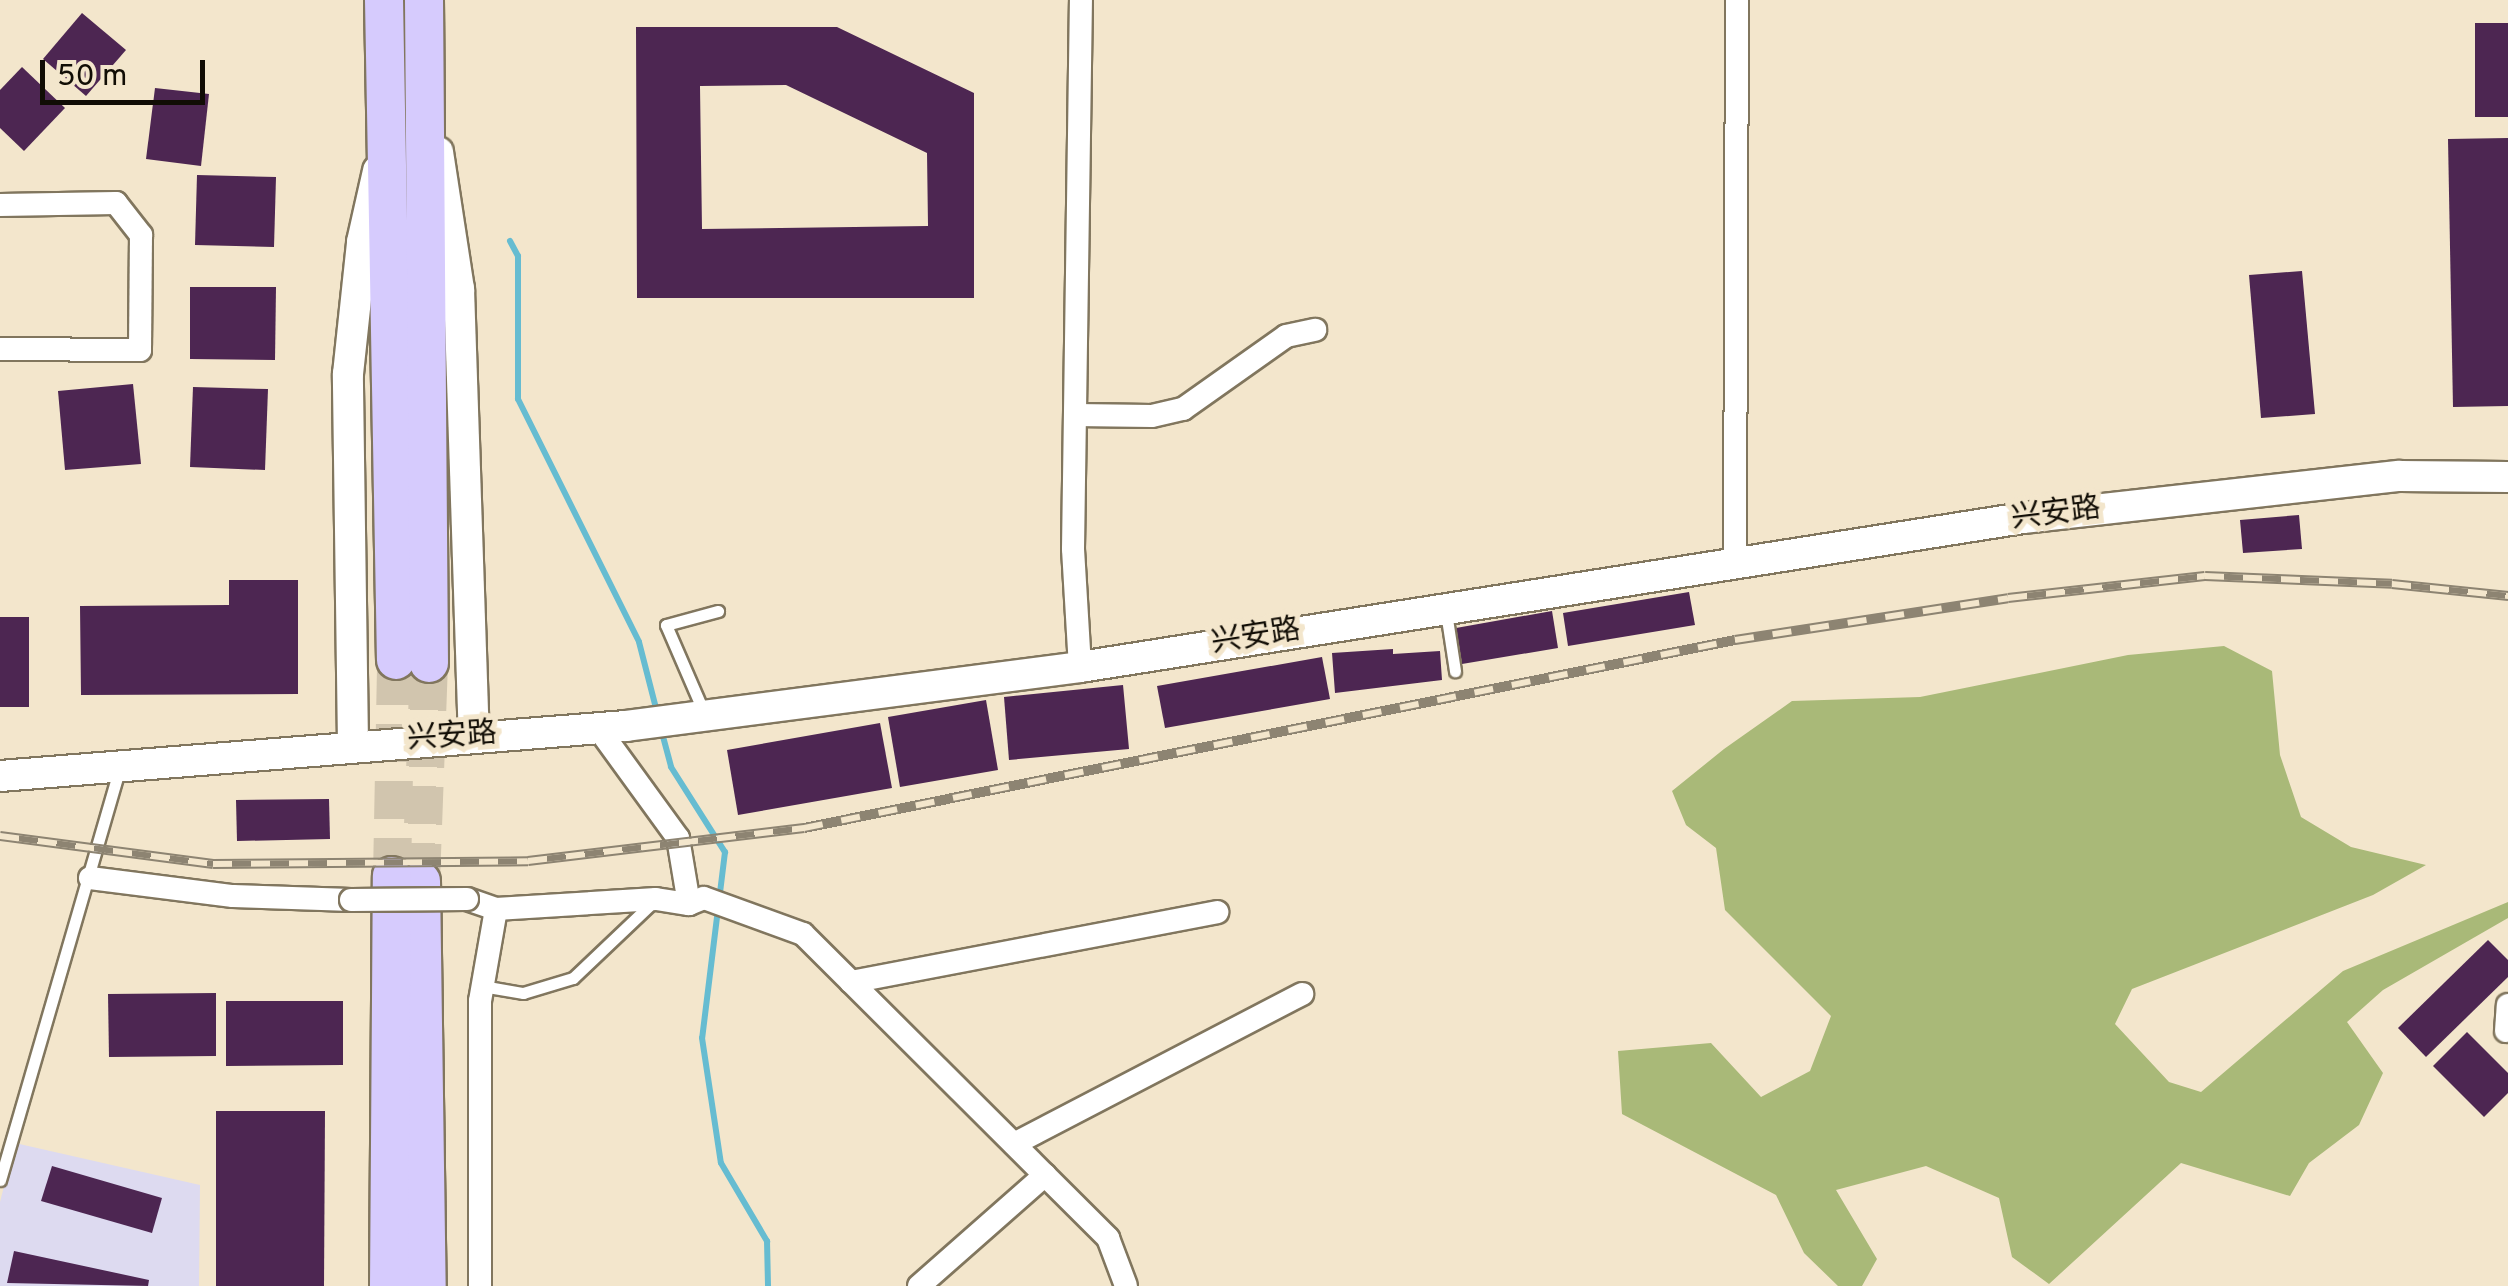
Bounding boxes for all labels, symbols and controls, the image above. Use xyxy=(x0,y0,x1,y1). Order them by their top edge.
scale bar xyxy=(45,40,210,102)
text: 50 m xyxy=(57,59,127,96)
street label: 兴安路 xyxy=(2009,492,2103,538)
street label: 兴安路 xyxy=(1209,613,1303,663)
street label: 兴安路 xyxy=(406,717,498,759)

